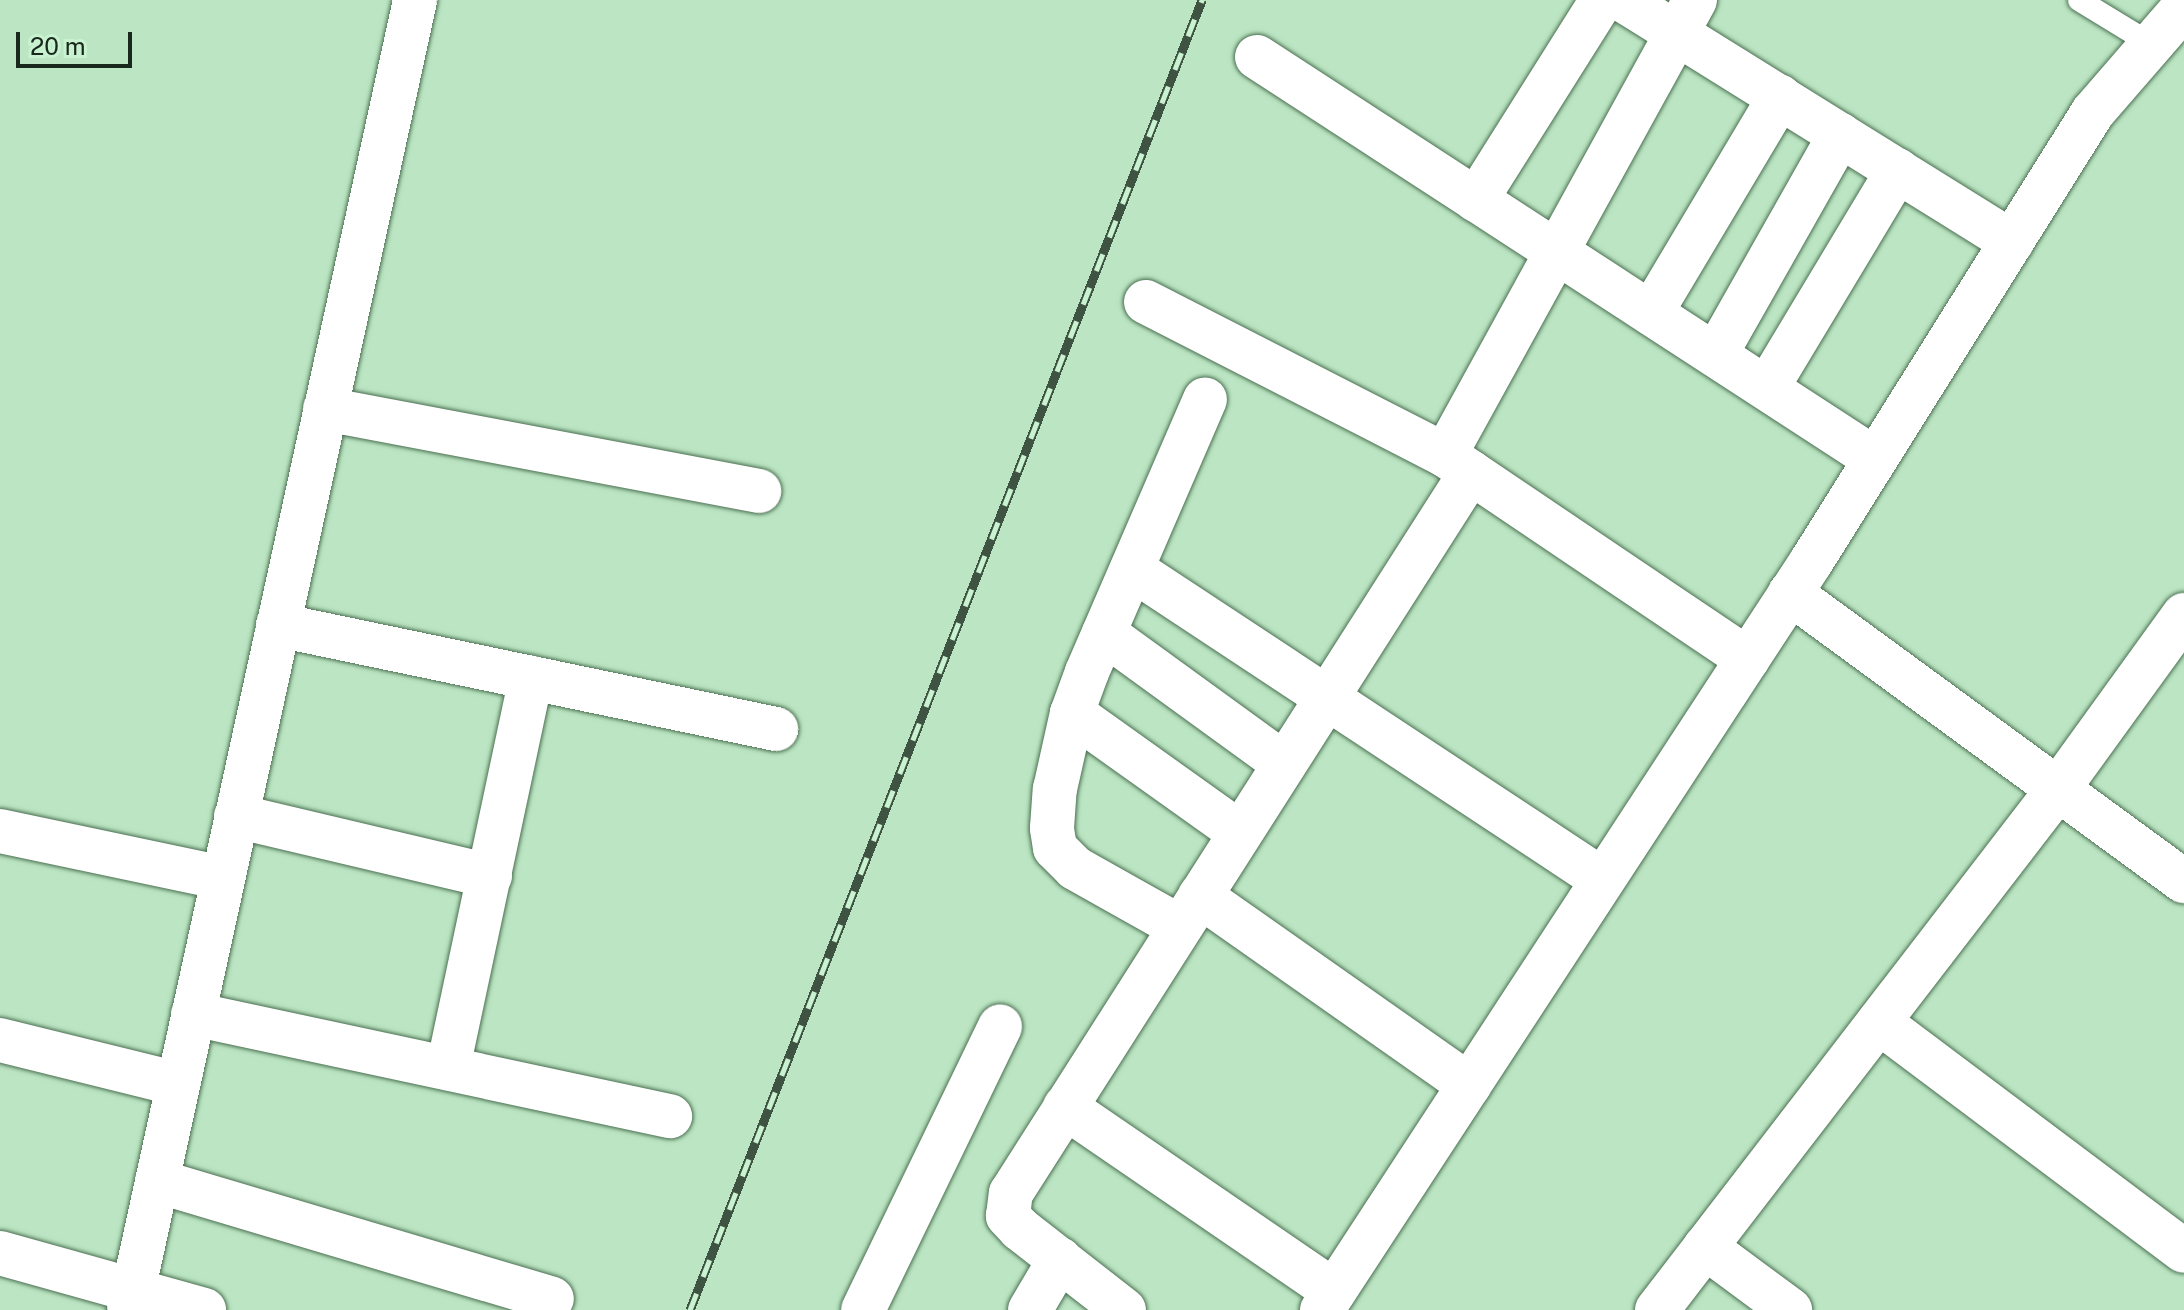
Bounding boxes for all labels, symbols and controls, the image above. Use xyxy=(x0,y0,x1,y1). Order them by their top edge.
scale bar xyxy=(20,16,136,66)
text: 20 m xyxy=(30,32,86,60)

